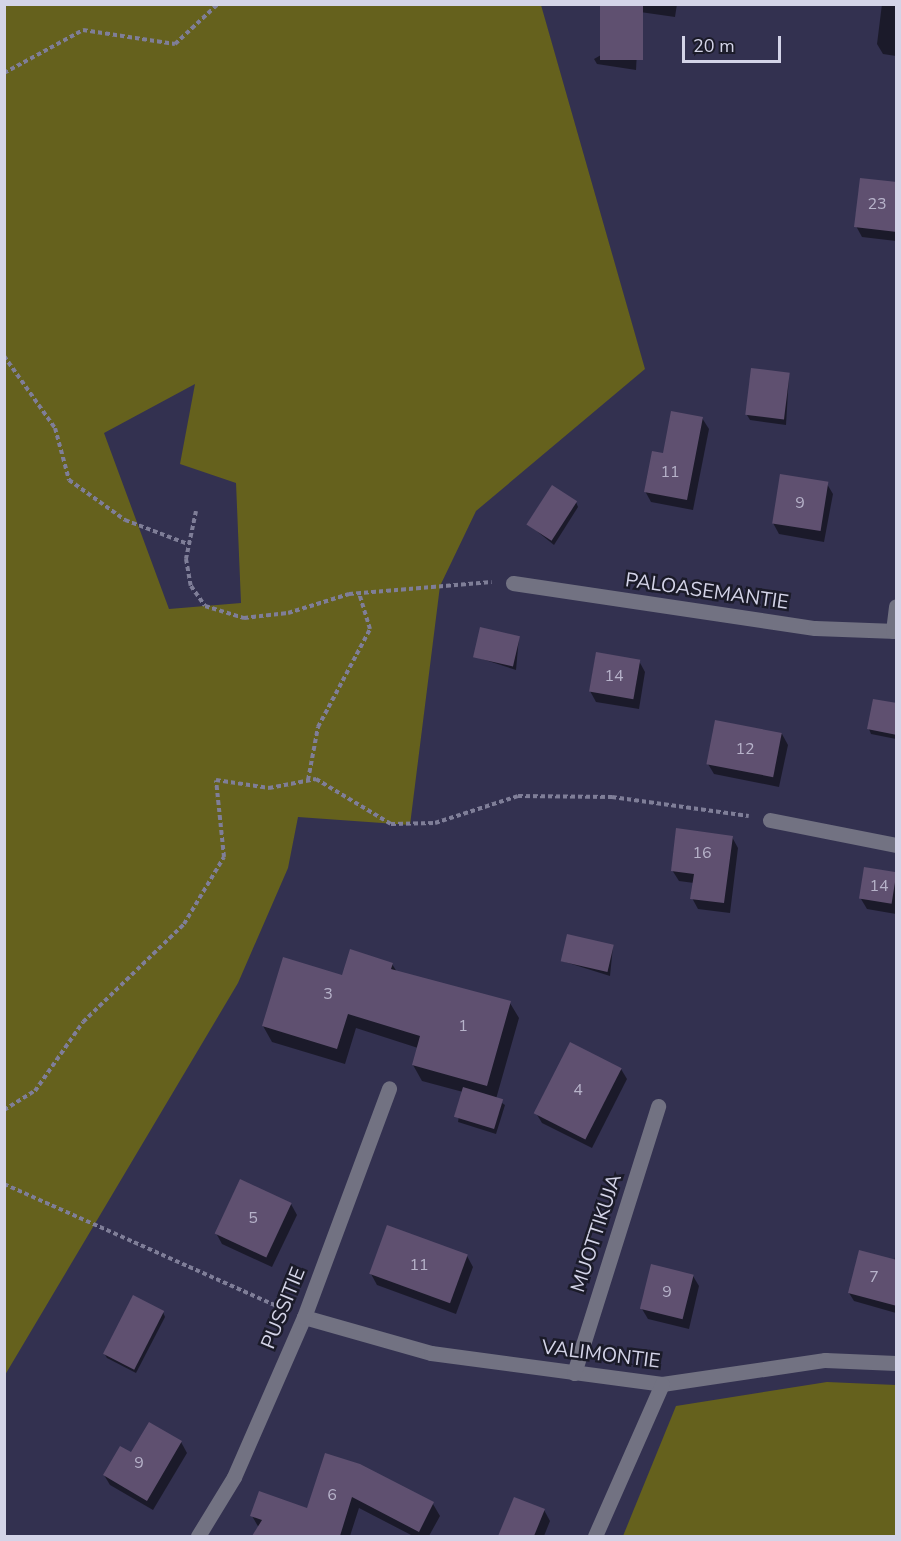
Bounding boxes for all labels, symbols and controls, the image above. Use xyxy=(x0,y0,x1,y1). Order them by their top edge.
scale bar xyxy=(685,24,784,62)
text: 20 m xyxy=(693,34,735,58)
house number: 23 xyxy=(867,194,887,214)
house number: 11 xyxy=(660,462,680,482)
house number: 9 xyxy=(795,493,805,513)
street label: PALOASEMANTIE xyxy=(624,568,790,614)
house number: 14 xyxy=(604,666,624,686)
house number: 12 xyxy=(735,739,755,759)
house number: 16 xyxy=(692,843,712,863)
house number: 14 xyxy=(869,876,889,896)
house number: 3 xyxy=(323,984,333,1004)
house number: 1 xyxy=(458,1016,468,1036)
house number: 4 xyxy=(573,1080,583,1100)
street label: MUOTTIKUJA xyxy=(566,1171,626,1295)
house number: 5 xyxy=(248,1208,258,1228)
house number: 11 xyxy=(409,1255,429,1275)
street label: PUSSITIE xyxy=(256,1264,310,1352)
house number: 7 xyxy=(869,1267,879,1287)
house number: 9 xyxy=(662,1282,672,1302)
street label: VALIMONTIE xyxy=(540,1335,662,1373)
house number: 9 xyxy=(134,1453,144,1473)
house number: 6 xyxy=(327,1485,337,1505)

